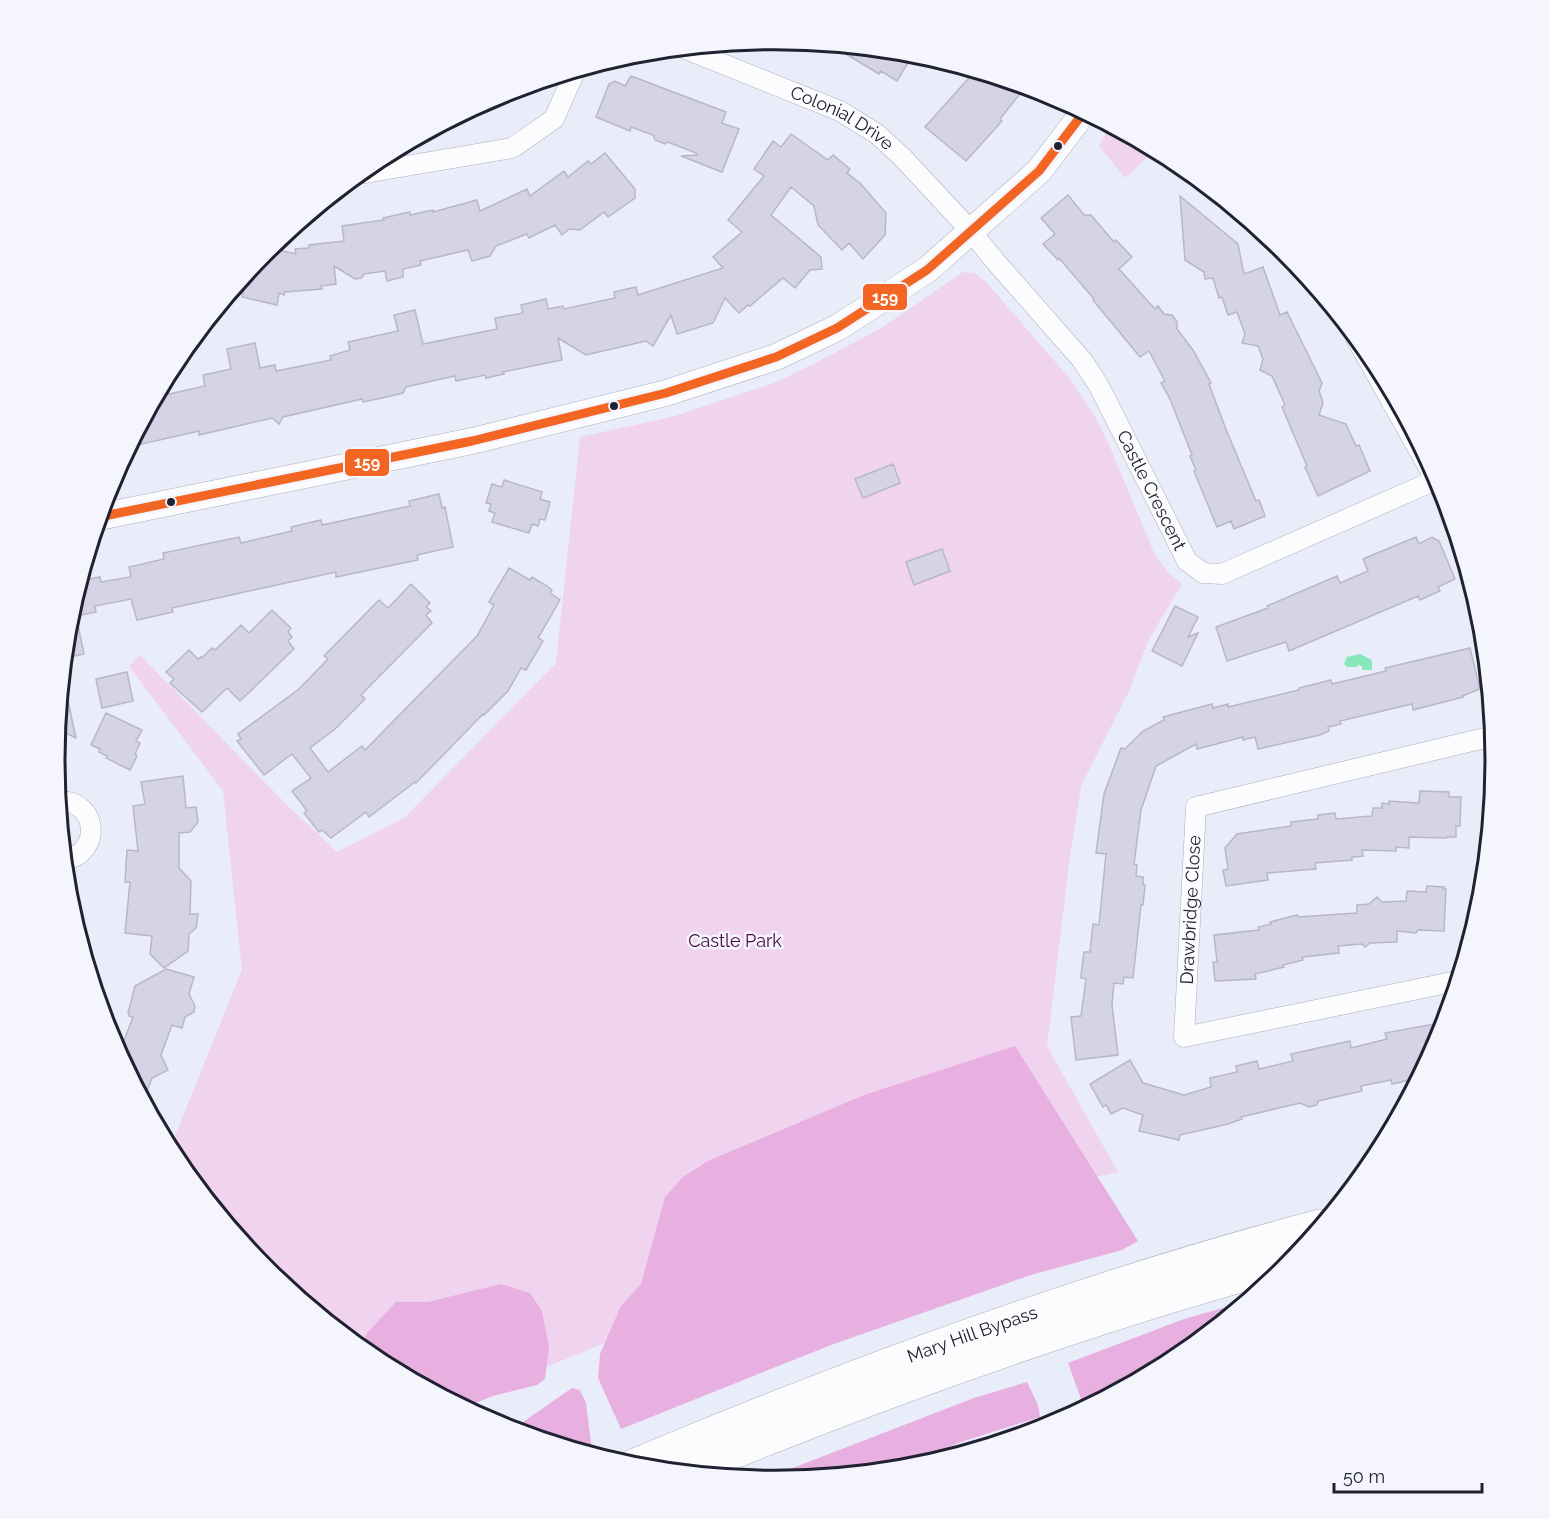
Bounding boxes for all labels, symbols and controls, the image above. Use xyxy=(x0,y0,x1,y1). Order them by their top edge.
street label: Colonial Drive xyxy=(787,81,899,154)
unlabelled marker xyxy=(1052,140,1064,152)
line badge: 159 xyxy=(862,283,908,311)
text: 159 xyxy=(872,288,898,307)
unlabelled marker xyxy=(608,400,620,412)
street label: Castle Crescent xyxy=(1113,427,1191,554)
line badge: 159 xyxy=(344,448,390,477)
text: 159 xyxy=(354,453,380,472)
unlabelled marker xyxy=(165,496,177,508)
street label: Drawbridge Close xyxy=(1176,834,1205,985)
park label: Castle Park xyxy=(688,930,782,951)
street label: Mary Hill Bypass xyxy=(904,1301,1040,1367)
scale bar xyxy=(1334,1456,1482,1494)
text: 50 m xyxy=(1343,1466,1385,1487)

